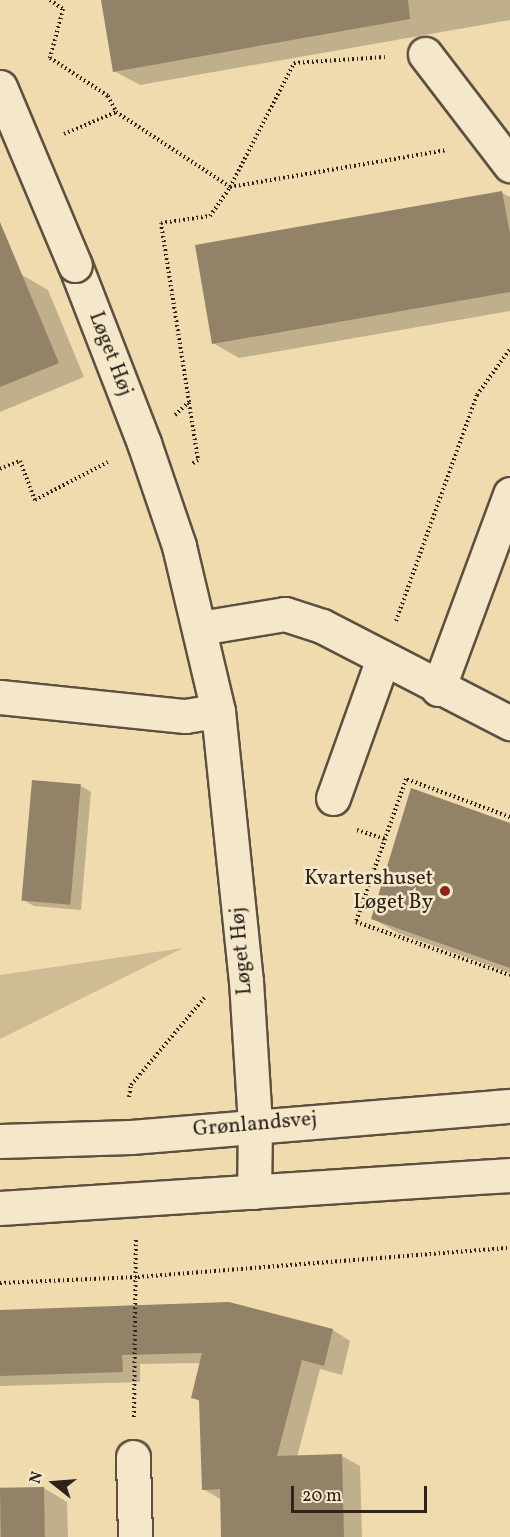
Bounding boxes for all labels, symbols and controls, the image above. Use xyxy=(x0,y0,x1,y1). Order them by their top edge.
street label: Løget Høj xyxy=(82,308,138,400)
place label: Kvartershuset Løget By xyxy=(304,866,433,916)
marker: Kvartershuset Løget By xyxy=(438,884,452,898)
street label: Løget Høj xyxy=(226,906,258,996)
street label: Grønlandsvej xyxy=(192,1107,318,1143)
north arrow xyxy=(24,1453,84,1513)
text: N xyxy=(25,1469,49,1487)
scale bar xyxy=(294,1474,430,1512)
text: 20 m xyxy=(302,1484,342,1509)

